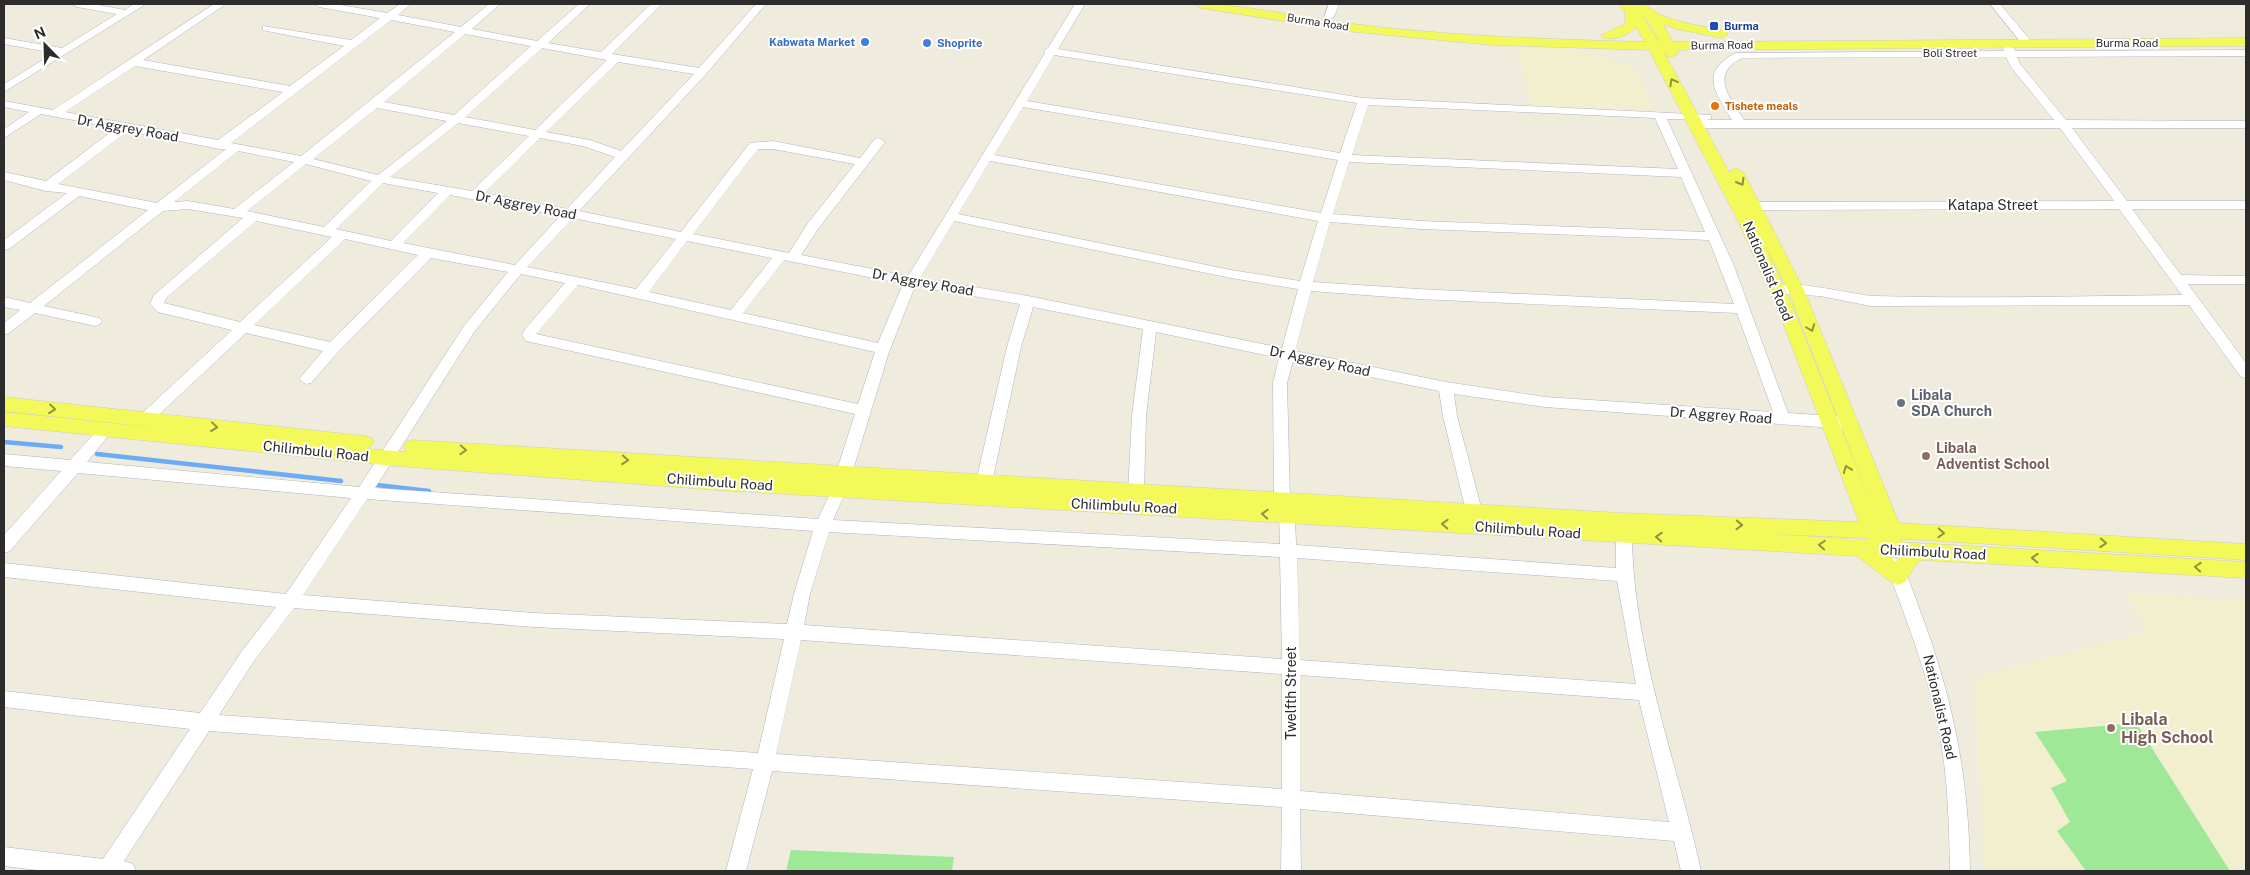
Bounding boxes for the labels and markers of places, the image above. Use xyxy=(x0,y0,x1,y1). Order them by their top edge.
marker: Burma xyxy=(1708,20,1720,32)
place label: Burma xyxy=(1724,20,1759,32)
place label: Kabwata Market xyxy=(769,36,855,48)
marker: Kabwata Market xyxy=(859,36,871,48)
marker: Shoprite xyxy=(921,37,933,49)
place label: Shoprite xyxy=(937,37,982,49)
marker: Tishete meals xyxy=(1709,100,1721,112)
place label: Tishete meals xyxy=(1725,100,1798,112)
place label: Libala SDA Church xyxy=(1911,387,1992,419)
marker: Libala SDA Church xyxy=(1895,397,1907,409)
place label: Libala Adventist School xyxy=(1936,440,2050,472)
marker: Libala Adventist School xyxy=(1920,450,1932,462)
place label: Libala High School xyxy=(2121,710,2214,747)
marker: Libala High School xyxy=(2105,722,2117,734)

